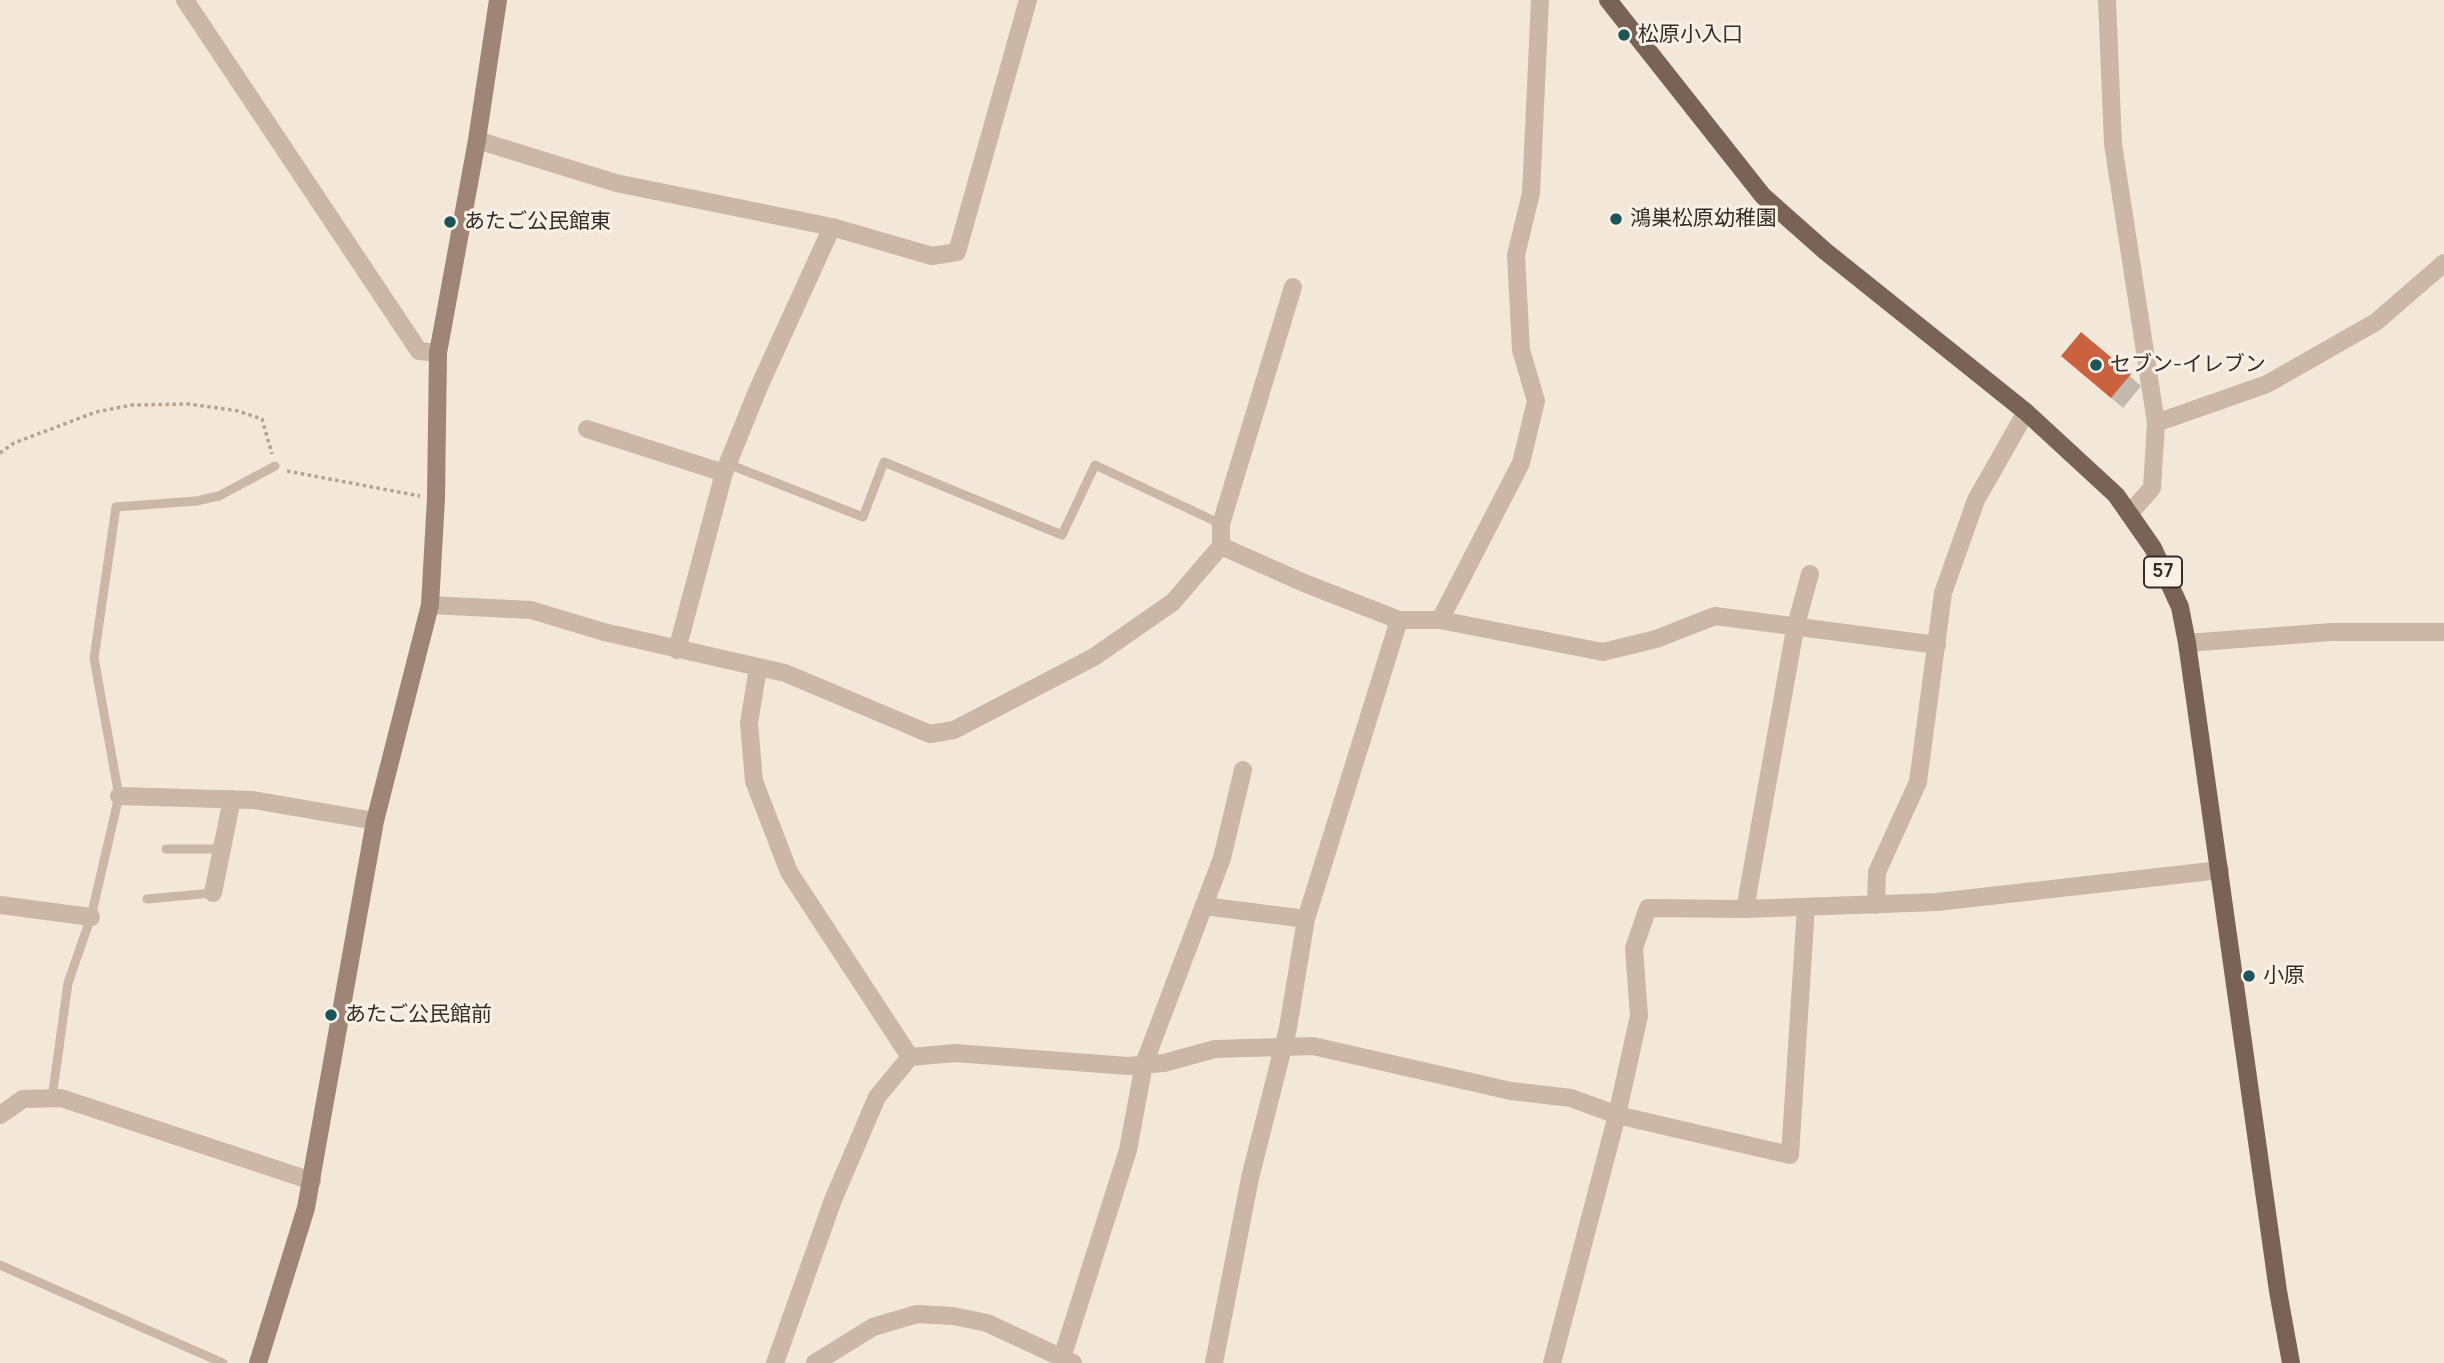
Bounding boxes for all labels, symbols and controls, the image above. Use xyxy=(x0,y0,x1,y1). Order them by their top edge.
place label: 松原小入口 xyxy=(1638,22,1743,48)
marker: 松原小入口 xyxy=(1616,27,1632,43)
place label: 鴻巣松原幼稚園 xyxy=(1630,206,1777,232)
place label: あたご公民館東 xyxy=(464,209,611,235)
marker: 鴻巣松原幼稚園 xyxy=(1608,211,1624,227)
marker: あたご公民館東 xyxy=(442,214,458,230)
place label: セブン-イレブン xyxy=(2110,352,2266,378)
marker: セブン-イレブン xyxy=(2088,357,2104,373)
road number: 57 xyxy=(2144,556,2182,587)
place label: 小原 xyxy=(2263,963,2305,989)
marker: 小原 xyxy=(2241,968,2257,984)
place label: あたご公民館前 xyxy=(345,1002,492,1028)
marker: あたご公民館前 xyxy=(323,1007,339,1023)

